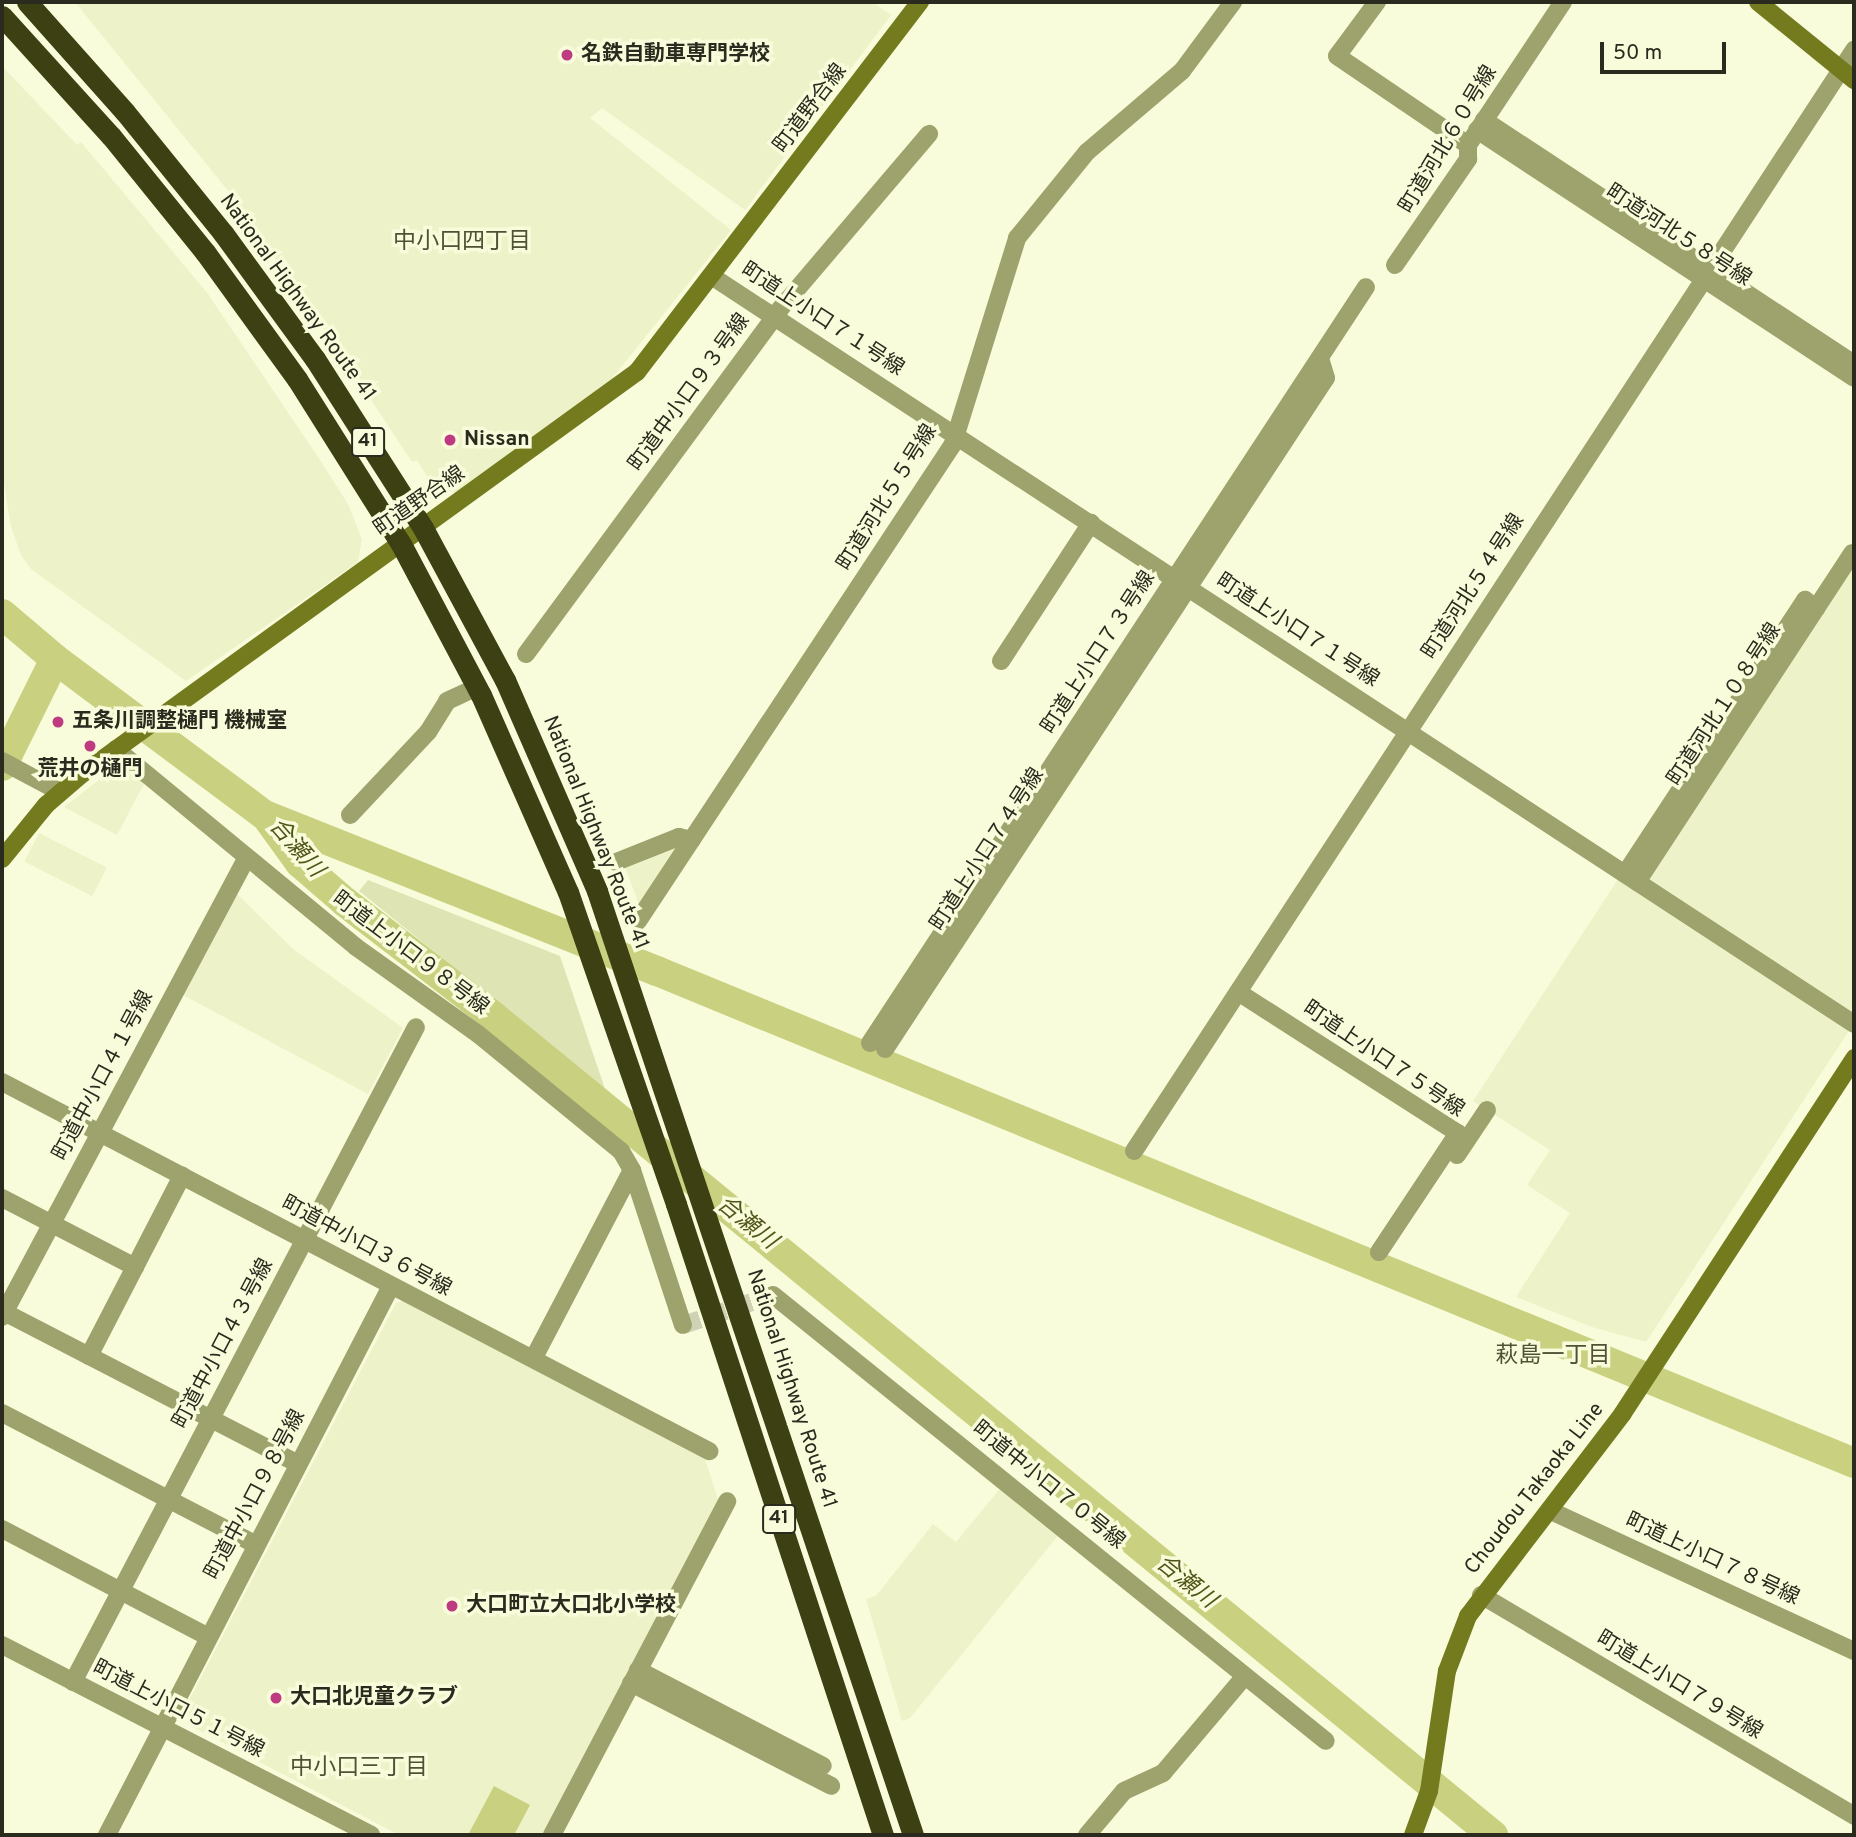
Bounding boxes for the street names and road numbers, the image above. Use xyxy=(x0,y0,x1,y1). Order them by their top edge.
street label: 町道野合線 xyxy=(769,59,853,159)
street label: 町道河北６０号線 xyxy=(1395,62,1503,218)
street label: 町道河北５８号線 xyxy=(1601,180,1755,292)
street label: National Highway Route 41 xyxy=(213,189,381,407)
street label: 町道上小口７１号線 xyxy=(736,258,908,382)
street label: 町道中小口９３号線 xyxy=(624,309,756,477)
street label: 町道河北５５号線 xyxy=(833,420,943,576)
road number: 41 xyxy=(350,426,386,458)
street label: 町道野合線 xyxy=(370,462,470,542)
street label: 町道河北５４号線 xyxy=(1418,510,1530,664)
street label: 町道上小口７３号線 xyxy=(1037,567,1161,739)
street label: 町道上小口７１号線 xyxy=(1211,569,1383,693)
street label: 町道河北１０８号線 xyxy=(1663,619,1787,791)
street label: National Highway Route 41 xyxy=(536,712,654,954)
street label: 町道上小口７４号線 xyxy=(926,764,1050,936)
street label: 町道上小口９８号線 xyxy=(327,887,493,1021)
street label: 町道中小口４１号線 xyxy=(49,987,159,1165)
street label: 町道上小口７５号線 xyxy=(1298,997,1468,1123)
street label: 町道中小口３６号線 xyxy=(277,1192,455,1302)
street label: 町道中小口４３号線 xyxy=(169,1255,279,1433)
street label: National Highway Route 41 xyxy=(740,1266,842,1512)
street label: Choudou Takaoka Line xyxy=(1460,1398,1610,1580)
street label: 町道中小口９８号線 xyxy=(201,1406,311,1584)
street label: 町道中小口７０号線 xyxy=(967,1417,1129,1555)
road number: 41 xyxy=(762,1504,796,1534)
street label: 町道上小口７８号線 xyxy=(1621,1509,1803,1611)
street label: 町道上小口７９号線 xyxy=(1592,1627,1766,1745)
street label: 町道上小口５１号線 xyxy=(88,1656,268,1764)

